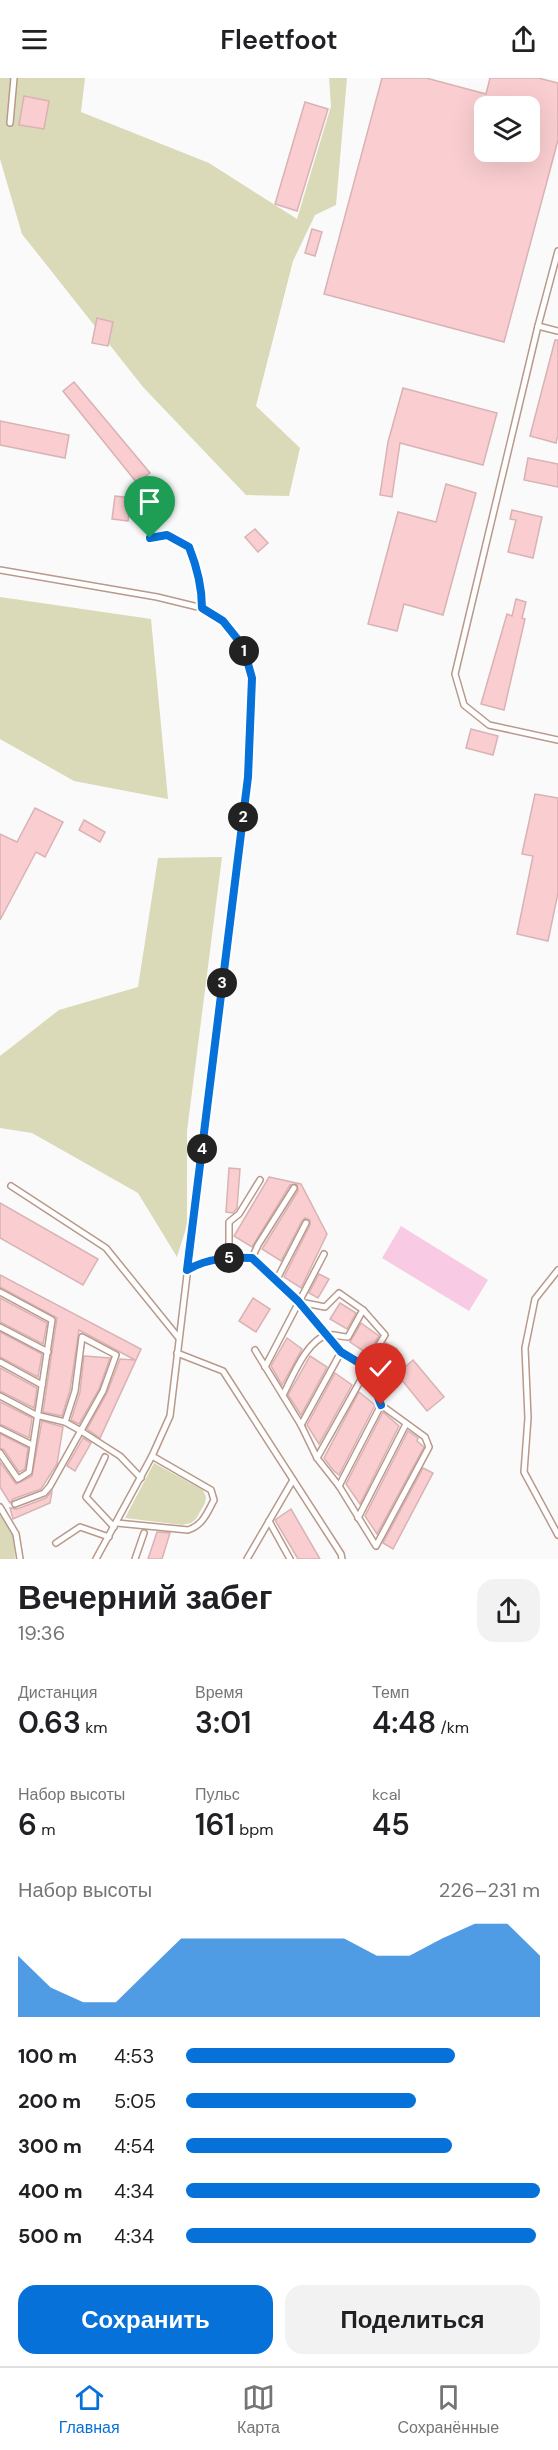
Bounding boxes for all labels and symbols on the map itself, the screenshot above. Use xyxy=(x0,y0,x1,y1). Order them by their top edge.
pin xyxy=(124,476,175,538)
pin: 1 xyxy=(229,636,259,666)
pin: 2 xyxy=(228,802,258,832)
pin: 3 xyxy=(207,968,237,998)
pin: 4 xyxy=(187,1134,217,1164)
pin: 5 xyxy=(214,1243,244,1273)
pin xyxy=(355,1343,406,1405)

